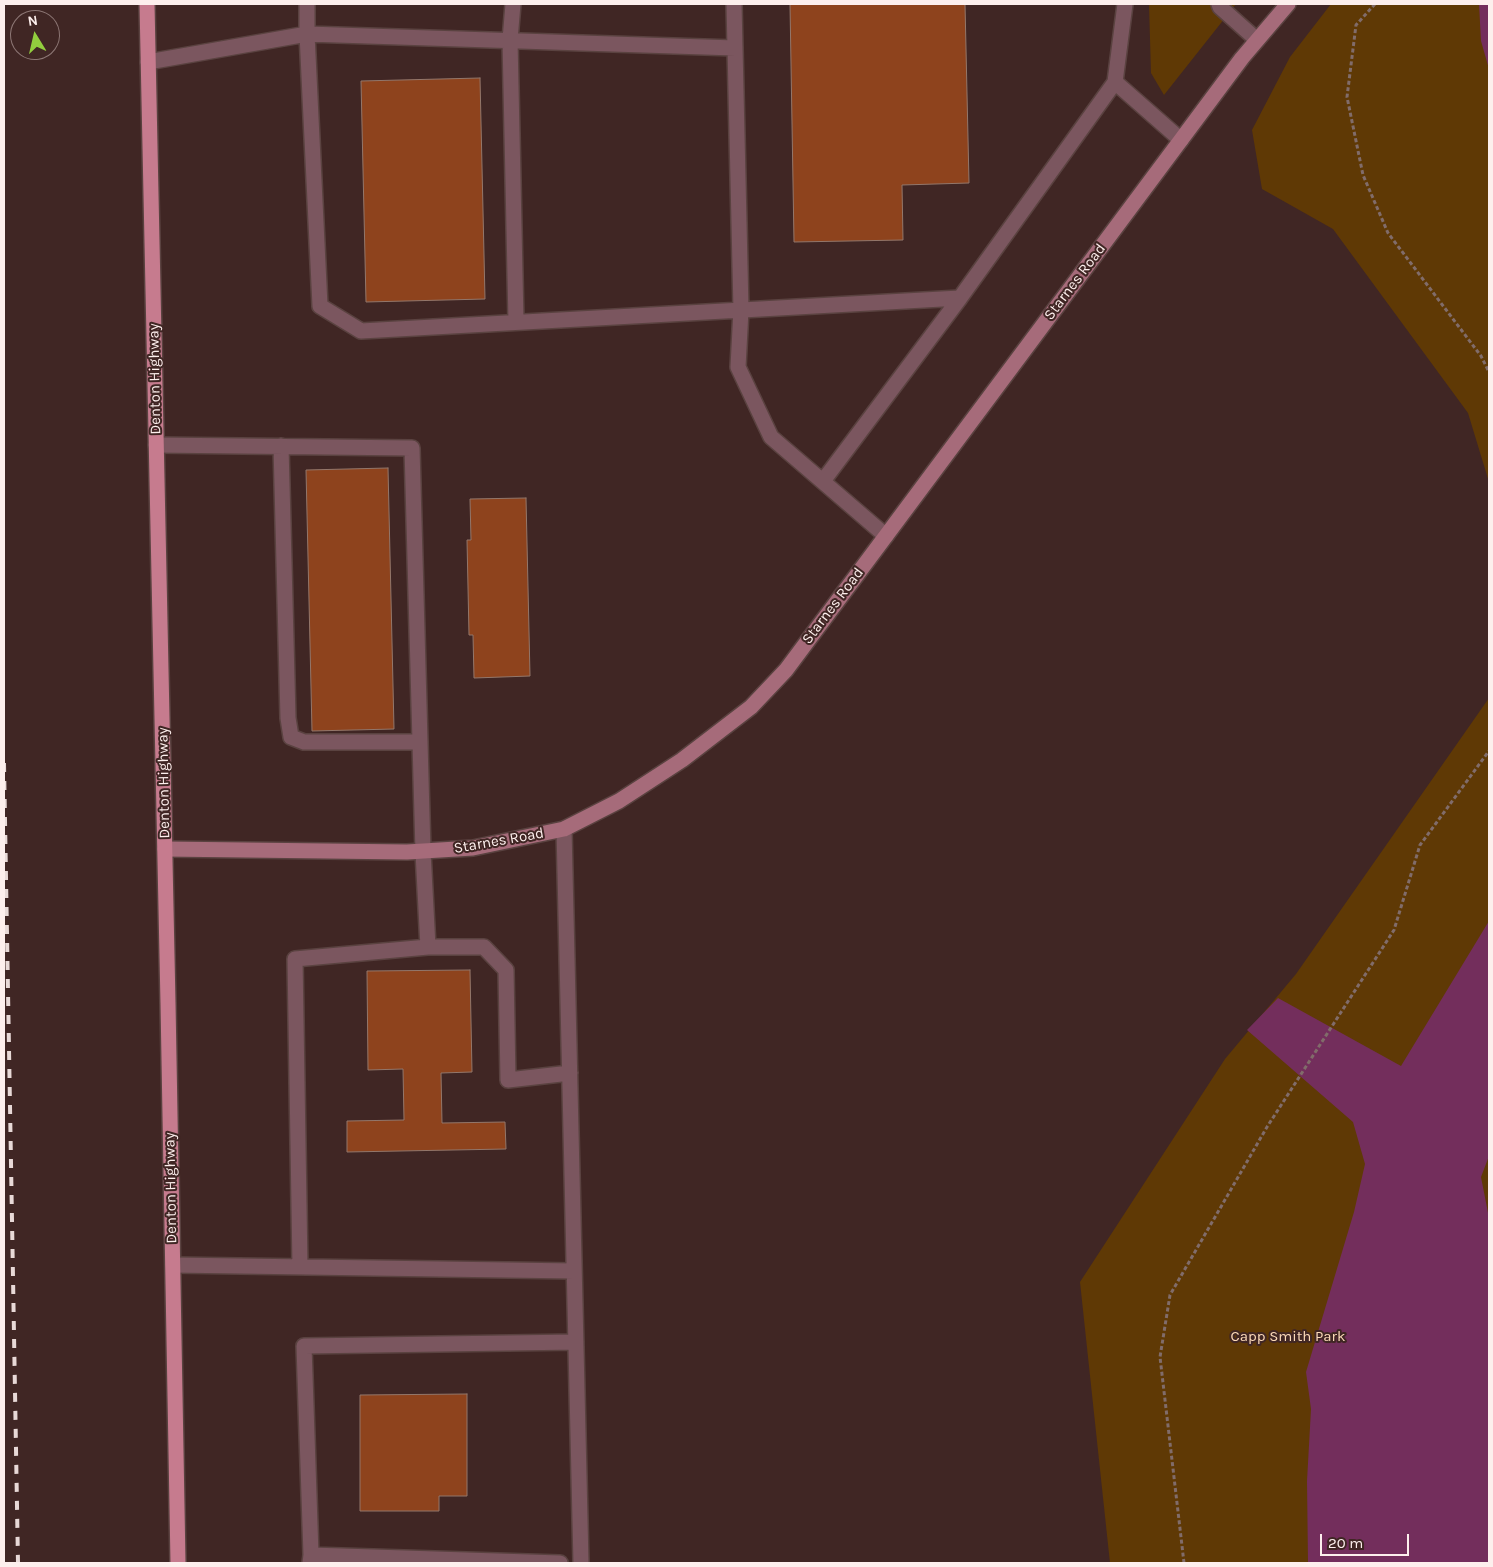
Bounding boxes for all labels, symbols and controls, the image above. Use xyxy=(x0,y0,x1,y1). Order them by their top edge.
north arrow xyxy=(10,10,60,60)
text: N xyxy=(26,11,39,30)
street label: Starnes Road xyxy=(1040,240,1110,324)
street label: Denton Highway xyxy=(145,323,165,435)
street label: Starnes Road xyxy=(798,564,868,648)
street label: Denton Highway xyxy=(154,727,174,839)
street label: Starnes Road xyxy=(453,824,545,858)
street label: Denton Highway xyxy=(161,1132,181,1244)
park label: Capp Smith Park xyxy=(1231,1328,1345,1346)
scale bar xyxy=(1323,1524,1412,1556)
text: 20 m xyxy=(1328,1534,1363,1552)

